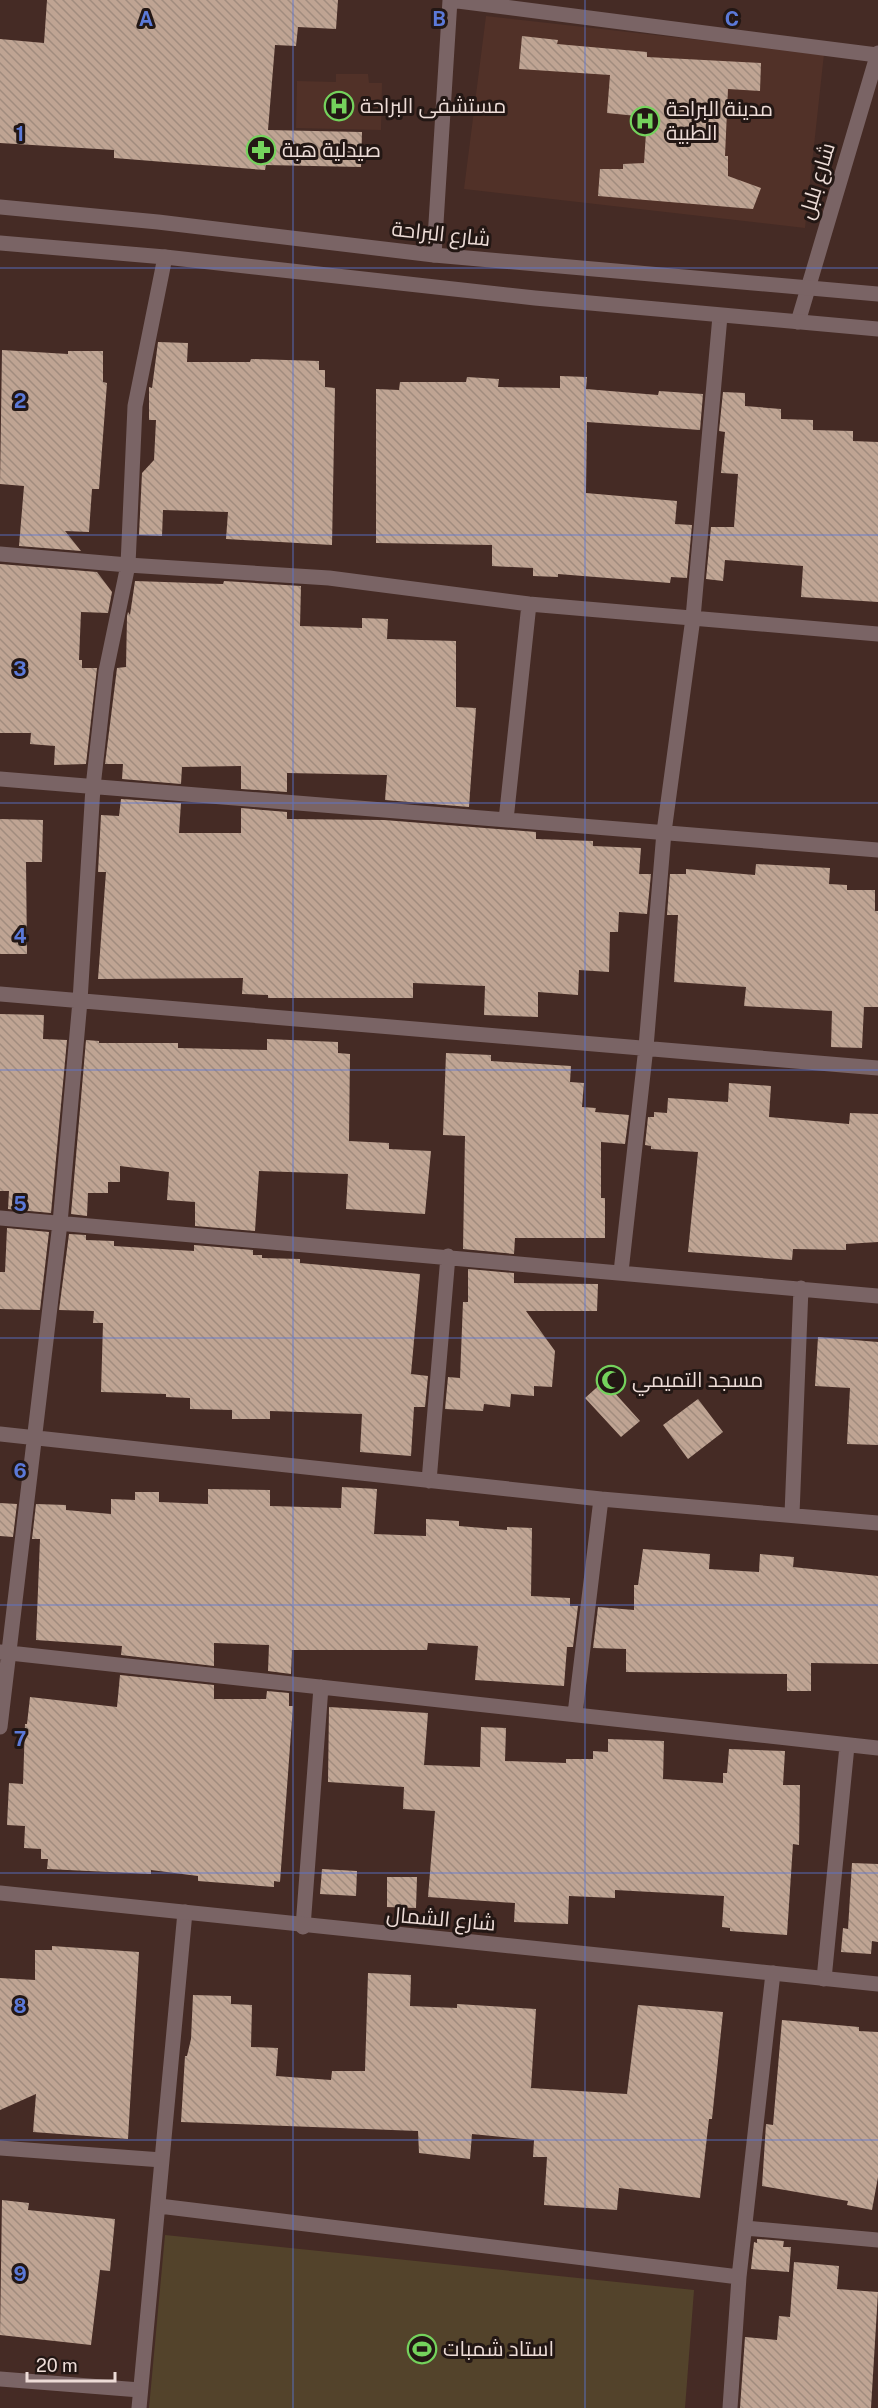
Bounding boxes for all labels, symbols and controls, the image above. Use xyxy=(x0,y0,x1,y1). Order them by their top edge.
text: A xyxy=(139,7,153,31)
text: B xyxy=(432,7,446,31)
text: C xyxy=(725,7,739,31)
hospital icon: مستشفى البراحة xyxy=(323,90,355,122)
place label: مستشفى البراحة xyxy=(360,93,506,119)
place label: مدينة البراحة الطبية xyxy=(666,96,773,145)
hospital icon: مدينة البراحة الطبية xyxy=(629,105,661,137)
text: 1 xyxy=(16,122,24,146)
pharmacy icon: صيدلية هبة xyxy=(245,134,277,166)
place label: صيدلية هبة xyxy=(282,137,381,162)
street label: شارع بلبل xyxy=(793,140,842,223)
street label: شارع البراحة xyxy=(390,216,492,253)
text: 2 xyxy=(14,389,26,413)
text: 3 xyxy=(13,657,27,681)
text: 4 xyxy=(13,924,27,948)
text: 5 xyxy=(13,1192,27,1216)
mosque icon: مسجد التميمي xyxy=(595,1364,627,1396)
place label: مسجد التميمي xyxy=(632,1367,763,1396)
text: 6 xyxy=(13,1459,27,1483)
text: 7 xyxy=(14,1727,26,1751)
street label: شارع الشمال xyxy=(385,1901,497,1938)
text: 8 xyxy=(13,1994,27,2018)
text: 9 xyxy=(13,2262,27,2286)
sports icon: استاد شمبات xyxy=(406,2333,438,2365)
place label: استاد شمبات xyxy=(443,2336,554,2361)
scale bar xyxy=(27,2345,116,2383)
text: 20 m xyxy=(36,2355,78,2376)

